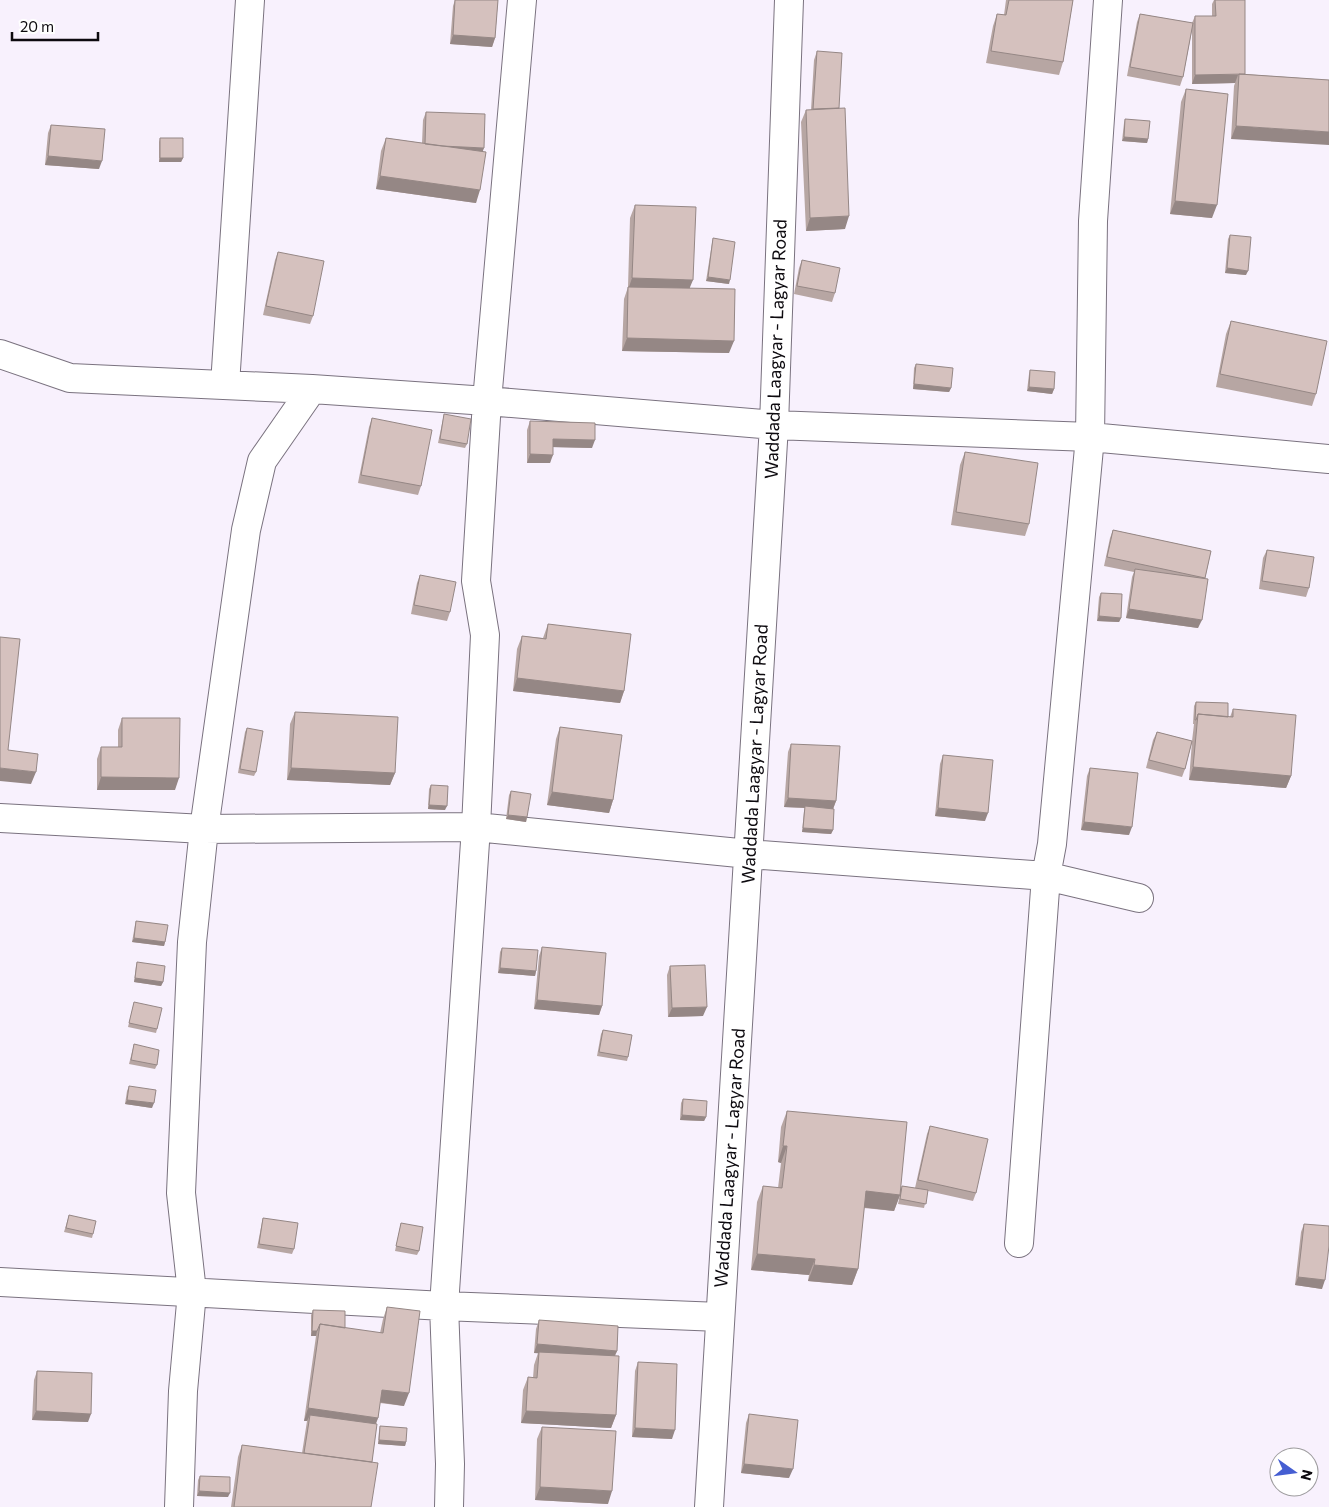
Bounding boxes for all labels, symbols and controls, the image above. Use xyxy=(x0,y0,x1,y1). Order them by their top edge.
scale bar xyxy=(12,10,99,42)
text: 20 m xyxy=(20,17,54,35)
street label: Waddada Laagyar - Lagyar Road xyxy=(759,219,791,479)
street label: Waddada Laagyar - Lagyar Road xyxy=(736,623,772,884)
street label: Waddada Laagyar - Lagyar Road xyxy=(709,1027,749,1288)
north arrow xyxy=(1269,1447,1319,1497)
text: N xyxy=(1298,1468,1317,1482)

